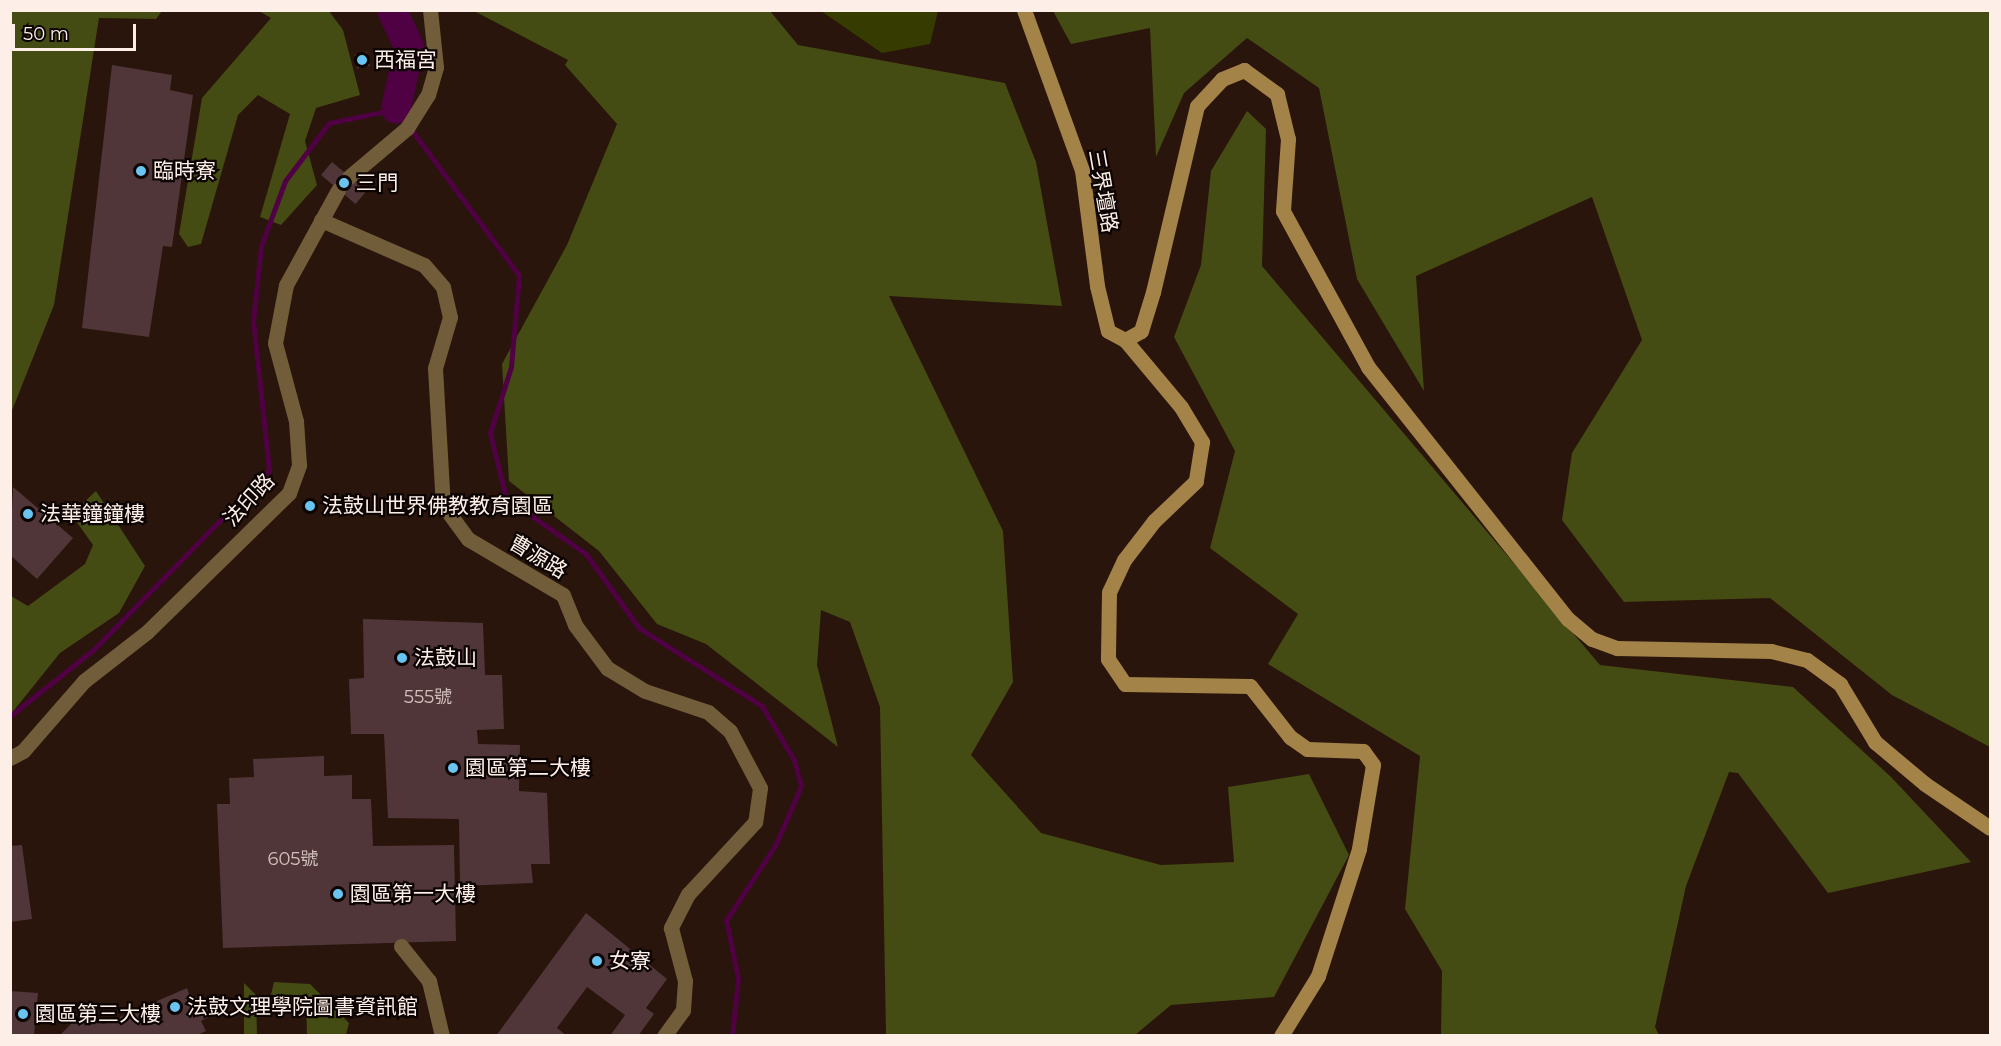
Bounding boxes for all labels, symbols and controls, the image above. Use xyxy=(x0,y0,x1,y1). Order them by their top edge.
scale bar xyxy=(15,12,140,50)
text: 50 m xyxy=(23,23,69,45)
place label: 西福宮 xyxy=(374,47,437,73)
marker: 西福宮 xyxy=(355,53,369,67)
street label: 三界壇路 xyxy=(1083,147,1123,235)
place label: 臨時寮 xyxy=(153,158,216,184)
marker: 臨時寮 xyxy=(134,164,148,178)
place label: 三門 xyxy=(356,170,398,196)
marker: 三門 xyxy=(337,176,351,190)
street label: 法印路 xyxy=(218,468,280,532)
place label: 法鼓山世界佛教教育園區 xyxy=(322,493,553,519)
marker: 法鼓山世界佛教教育園區 xyxy=(303,499,317,513)
place label: 法華鐘鐘樓 xyxy=(40,501,145,527)
marker: 法華鐘鐘樓 xyxy=(21,507,35,521)
street label: 曹源路 xyxy=(505,530,571,584)
place label: 法鼓山 xyxy=(414,645,477,671)
marker: 法鼓山 xyxy=(395,651,409,665)
house number: 555號 xyxy=(404,686,452,708)
place label: 園區第二大樓 xyxy=(465,755,591,781)
marker: 園區第二大樓 xyxy=(446,761,460,775)
house number: 605號 xyxy=(267,848,319,870)
place label: 園區第一大樓 xyxy=(350,881,476,907)
marker: 園區第一大樓 xyxy=(331,887,345,901)
place label: 女寮 xyxy=(609,948,651,974)
marker: 女寮 xyxy=(590,954,604,968)
place label: 法鼓文理學院圖書資訊館 xyxy=(187,994,418,1020)
marker: 法鼓文理學院圖書資訊館 xyxy=(168,1000,182,1014)
place label: 園區第三大樓 xyxy=(35,1001,161,1027)
marker: 園區第三大樓 xyxy=(16,1007,30,1021)

